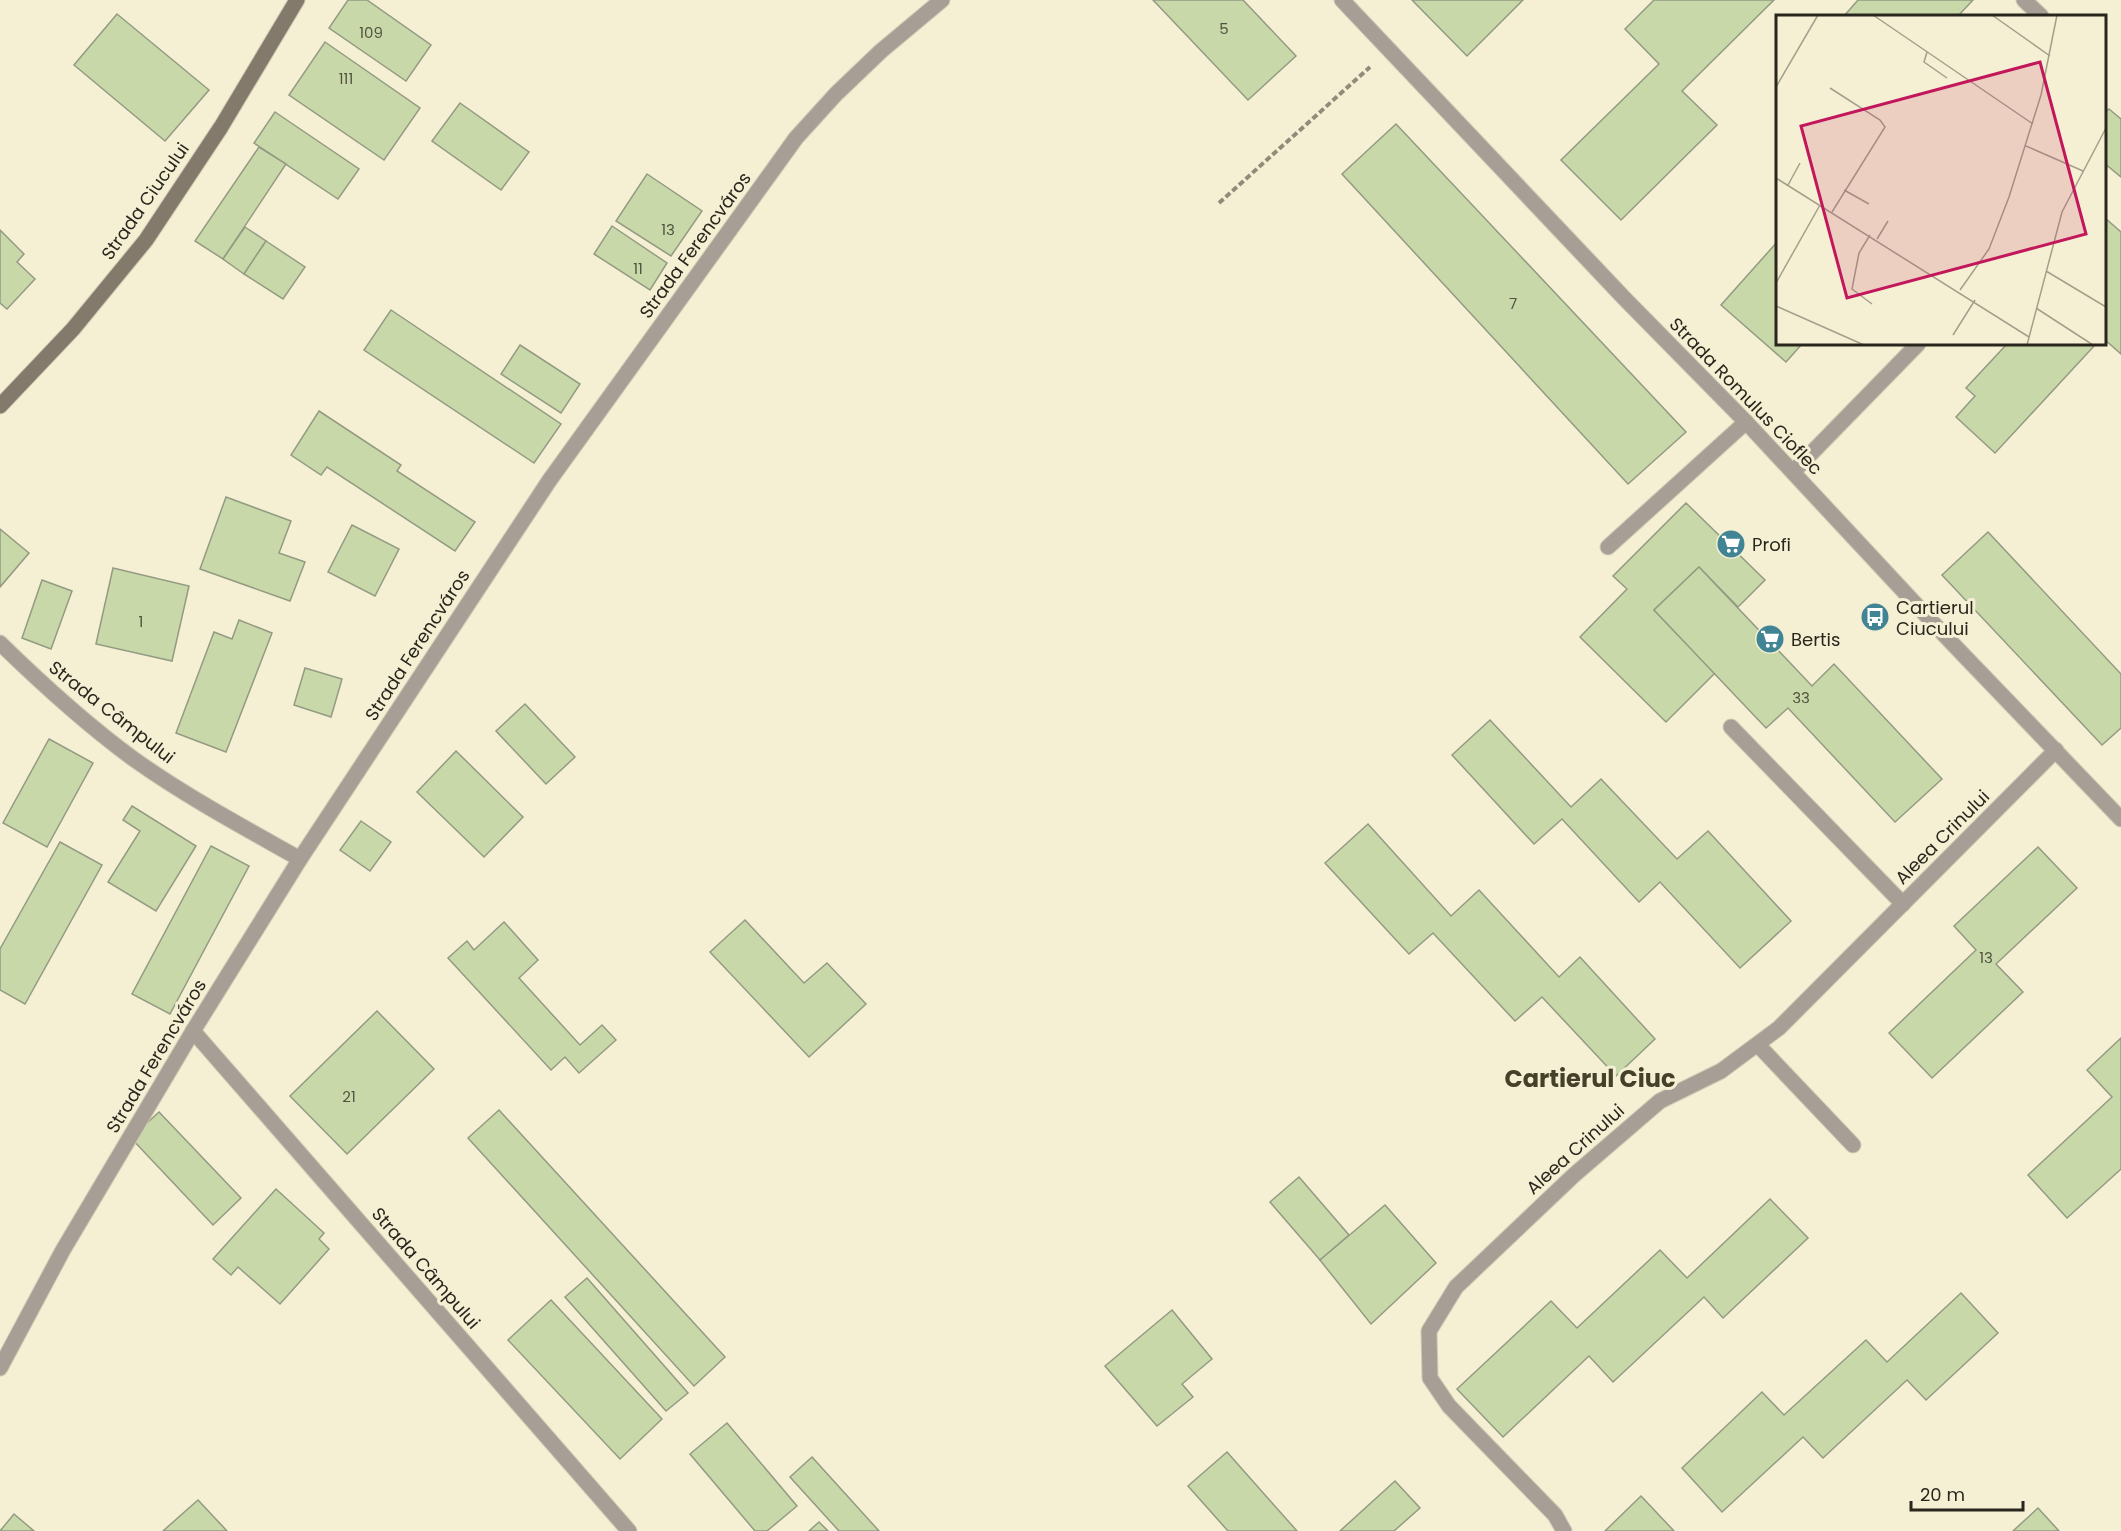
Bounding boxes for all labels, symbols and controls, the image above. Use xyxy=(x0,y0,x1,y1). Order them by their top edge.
inset map xyxy=(1776,15,2106,345)
house number: 5 xyxy=(1219,18,1229,39)
house number: 109 xyxy=(359,22,383,43)
house number: 111 xyxy=(339,68,353,89)
street label: Strada Ciucului xyxy=(95,137,195,265)
street label: Strada Ferencváros xyxy=(633,167,757,323)
house number: 13 xyxy=(661,219,675,240)
house number: 11 xyxy=(633,258,643,279)
house number: 7 xyxy=(1509,293,1517,314)
street label: Strada Romulus Cioflec xyxy=(1664,312,1828,480)
supermarket icon: Profi xyxy=(1715,528,1747,560)
place label: Profi xyxy=(1752,532,1791,557)
street label: Strada Ferencváros xyxy=(359,565,475,725)
place label: Cartierul Ciucului xyxy=(1896,595,1974,641)
bus stop icon: Cartierul Ciucului xyxy=(1859,601,1891,633)
house number: 1 xyxy=(139,611,143,632)
supermarket icon: Bertis xyxy=(1754,623,1786,655)
place label: Bertis xyxy=(1791,627,1840,652)
street label: Strada Câmpului xyxy=(44,655,180,769)
house number: 33 xyxy=(1792,687,1810,708)
street label: Aleea Crinului xyxy=(1889,784,1995,890)
house number: 13 xyxy=(1979,947,1993,968)
street label: Strada Ferencváros xyxy=(100,974,212,1138)
district label: Cartierul Ciuc xyxy=(1504,1062,1676,1095)
house number: 21 xyxy=(342,1086,356,1107)
street label: Aleea Crinului xyxy=(1520,1098,1630,1200)
street label: Strada Câmpului xyxy=(366,1202,486,1334)
scale bar xyxy=(1911,1474,2024,1512)
text: 20 m xyxy=(1920,1482,1965,1507)

